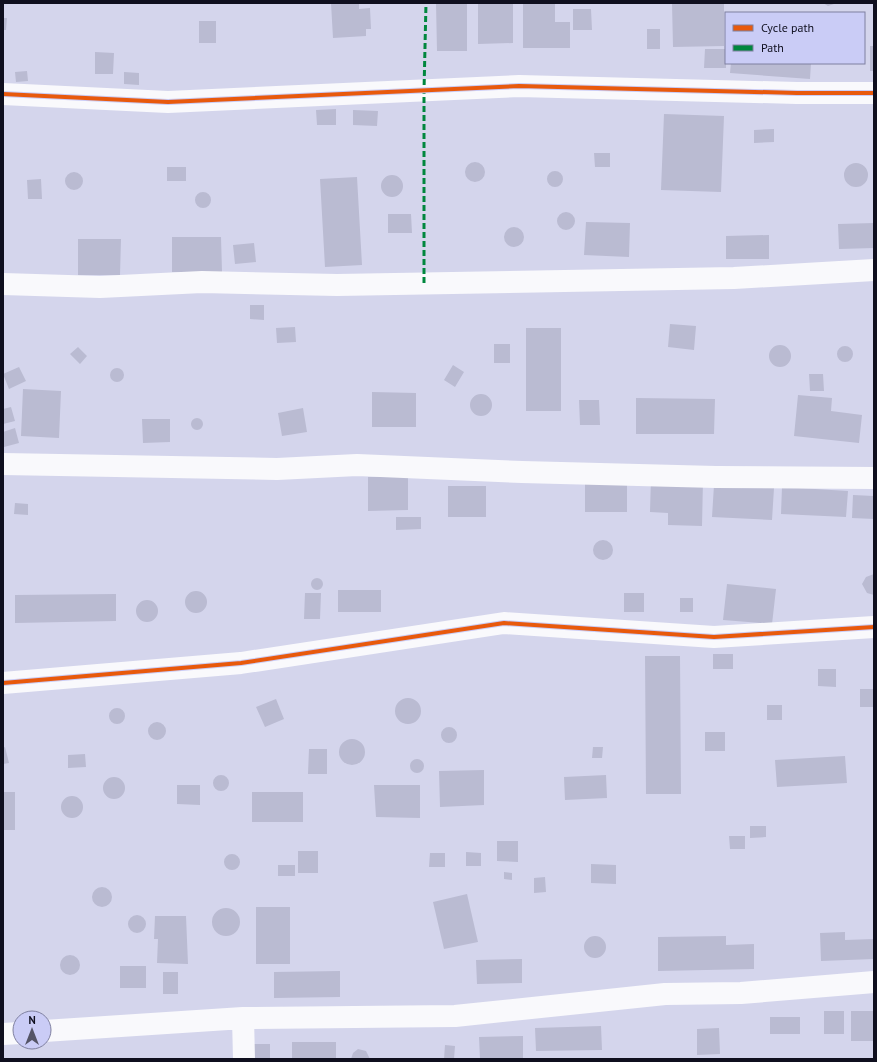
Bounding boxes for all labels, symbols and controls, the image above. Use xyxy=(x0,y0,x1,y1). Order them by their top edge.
legend xyxy=(725,12,865,64)
text: Cycle path xyxy=(761,20,814,35)
text: Path xyxy=(761,40,784,55)
north arrow xyxy=(12,1010,52,1050)
text: N xyxy=(28,1013,36,1027)

